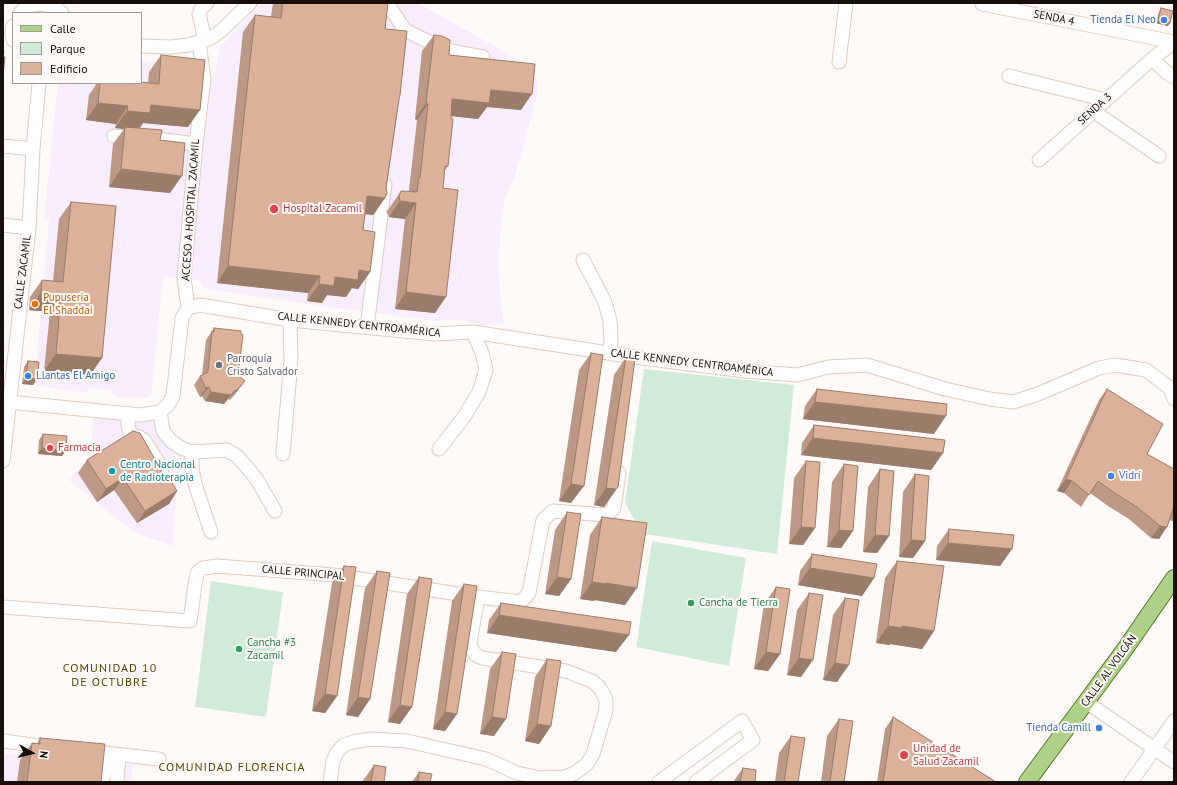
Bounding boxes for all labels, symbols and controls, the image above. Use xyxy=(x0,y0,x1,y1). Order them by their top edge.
street label: SENDA 4 xyxy=(1032,8,1076,28)
legend xyxy=(12,12,142,84)
place label: Tienda El Neo xyxy=(1090,13,1156,27)
marker: Tienda El Neo xyxy=(1159,15,1169,25)
text: Calle xyxy=(50,21,76,36)
text: Parque xyxy=(50,41,85,56)
text: Edificio xyxy=(50,61,88,76)
street label: SENDA 3 xyxy=(1075,90,1115,128)
street label: ACCESO A HOSPITAL ZACAMIL xyxy=(179,138,203,282)
place label: Hospital Zacamil xyxy=(283,202,362,216)
marker: Hospital Zacamil xyxy=(268,203,280,215)
street label: CALLE ZACAMIL xyxy=(12,234,34,310)
place label: Pupuseria El Shaddai xyxy=(43,291,93,317)
marker: Pupuseria El Shaddai xyxy=(30,299,40,309)
street label: CALLE KENNEDY CENTROAMÉRICA xyxy=(277,310,441,340)
street label: CALLE KENNEDY CENTROAMÉRICA xyxy=(610,346,774,380)
place label: Parroquia Cristo Salvador xyxy=(227,352,298,378)
marker: Parroquia Cristo Salvador xyxy=(214,360,224,370)
place label: Llantas El Amigo xyxy=(36,369,115,383)
marker: Llantas El Amigo xyxy=(23,371,33,381)
place label: Farmacia xyxy=(58,441,101,455)
marker: Farmacia xyxy=(45,443,55,453)
place label: Centro Nacional de Radioterapia xyxy=(120,458,195,484)
marker: Centro Nacional de Radioterapia xyxy=(107,466,117,476)
place label: Vidrí xyxy=(1119,469,1141,483)
marker: Vidrí xyxy=(1106,471,1116,481)
street label: CALLE PRINCIPAL xyxy=(261,563,345,583)
place label: Cancha de Tierra xyxy=(699,596,778,610)
marker: Cancha de Tierra xyxy=(686,598,696,608)
street label: CALLE AL VOLCÁN xyxy=(1078,632,1140,710)
place label: Cancha #3 Zacamil xyxy=(247,636,296,662)
marker: Cancha #3 Zacamil xyxy=(234,644,244,654)
district label: COMUNIDAD 10 DE OCTUBRE xyxy=(63,662,157,690)
place label: Tienda Camill xyxy=(1026,721,1091,735)
marker: Tienda Camill xyxy=(1094,723,1104,733)
north arrow xyxy=(12,733,52,773)
place label: Unidad de Salud Zacamil xyxy=(913,742,979,768)
marker: Unidad de Salud Zacamil xyxy=(898,749,910,761)
text: N xyxy=(36,750,51,759)
district label: COMUNIDAD FLORENCIA xyxy=(158,761,306,775)

